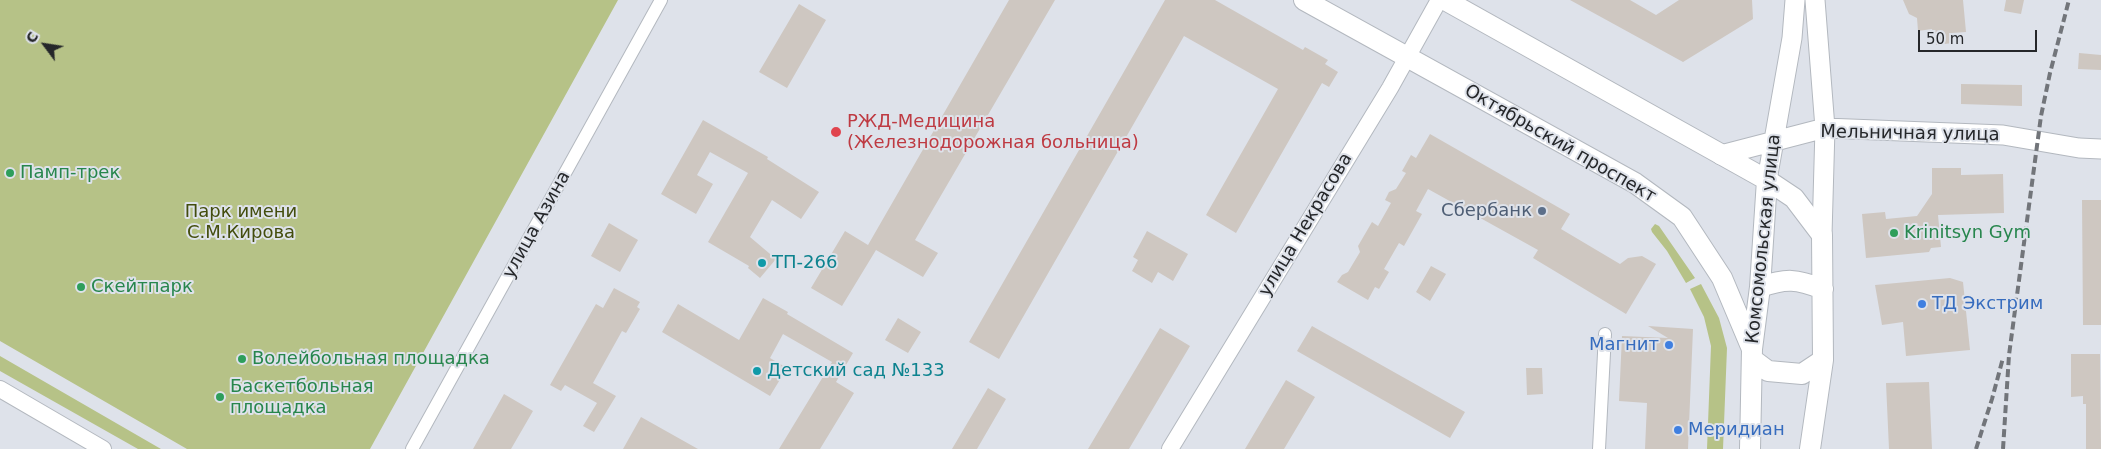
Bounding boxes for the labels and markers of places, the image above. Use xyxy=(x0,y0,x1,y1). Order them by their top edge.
place label: РЖД-Медицина (Железнодорожная больница) xyxy=(847,111,1139,154)
marker: РЖД-Медицина (Железнодорожная больница) xyxy=(829,125,843,139)
place label: Памп-трек xyxy=(20,162,120,184)
marker: Памп-трек xyxy=(4,167,16,179)
place label: Сбербанк xyxy=(1441,200,1532,222)
marker: Сбербанк xyxy=(1536,205,1548,217)
place label: Krinitsyn Gym xyxy=(1904,222,2031,244)
marker: Krinitsyn Gym xyxy=(1888,227,1900,239)
place label: ТП-266 xyxy=(772,252,837,274)
marker: ТП-266 xyxy=(756,257,768,269)
place label: Скейтпарк xyxy=(91,276,193,298)
marker: Скейтпарк xyxy=(75,281,87,293)
place label: ТД Экстрим xyxy=(1932,293,2043,315)
marker: ТД Экстрим xyxy=(1916,298,1928,310)
place label: Магнит xyxy=(1589,334,1659,356)
marker: Магнит xyxy=(1663,339,1675,351)
place label: Волейбольная площадка xyxy=(252,348,490,370)
marker: Волейбольная площадка xyxy=(236,353,248,365)
place label: Детский сад №133 xyxy=(767,360,945,382)
marker: Детский сад №133 xyxy=(751,365,763,377)
place label: Баскетбольная площадка xyxy=(230,376,374,418)
marker: Баскетбольная площадка xyxy=(214,391,226,403)
place label: Меридиан xyxy=(1688,419,1785,441)
marker: Меридиан xyxy=(1672,424,1684,436)

